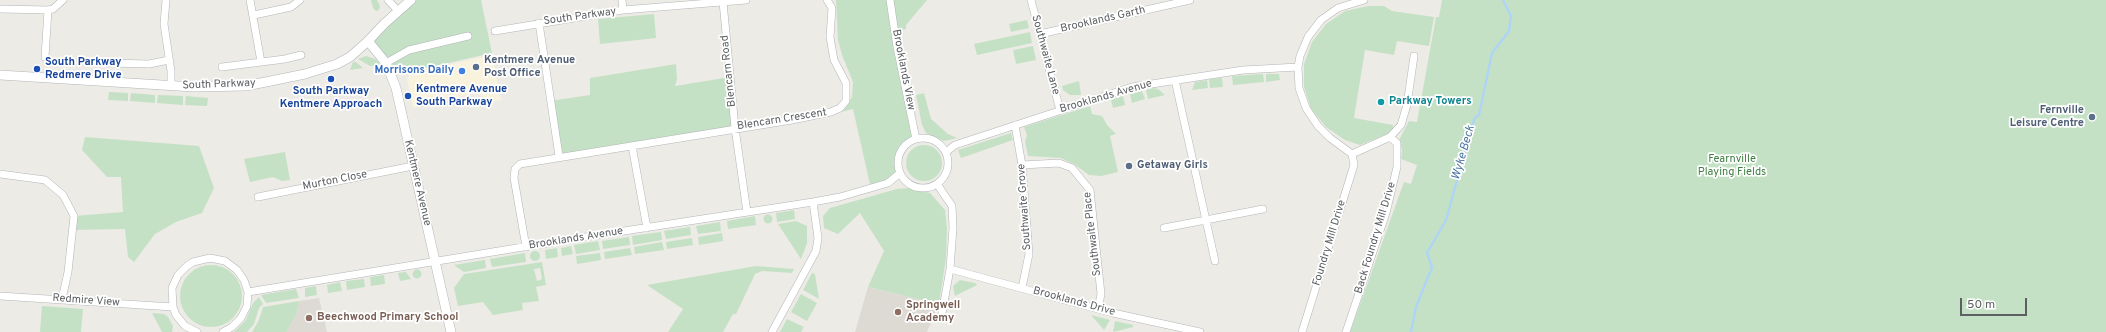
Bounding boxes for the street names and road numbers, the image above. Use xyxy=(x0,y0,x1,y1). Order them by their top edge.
street label: Brooklands Garth xyxy=(1059,4,1147,36)
street label: South Parkway xyxy=(543,5,617,29)
street label: Southwaite Lane xyxy=(1028,14,1062,96)
street label: Brooklands View xyxy=(889,28,917,112)
street label: Blencarn Road xyxy=(719,34,739,108)
street label: South Parkway xyxy=(182,77,256,93)
street label: Brooklands Avenue xyxy=(1058,78,1154,116)
street label: Blencarn Crescent xyxy=(736,106,828,134)
street label: Kentmere Avenue xyxy=(401,139,433,227)
street label: Southwaite Grove xyxy=(1015,163,1035,251)
street label: Murton Close xyxy=(302,168,368,194)
street label: Back Foundry Mill Drive xyxy=(1353,180,1399,296)
street label: Southwaite Place xyxy=(1081,191,1105,277)
street label: Foundry Mill Drive xyxy=(1311,198,1349,288)
street label: Brooklands Avenue xyxy=(528,225,624,253)
street label: Brooklands Drive xyxy=(1031,285,1117,319)
street label: Redmire View xyxy=(52,292,120,310)

